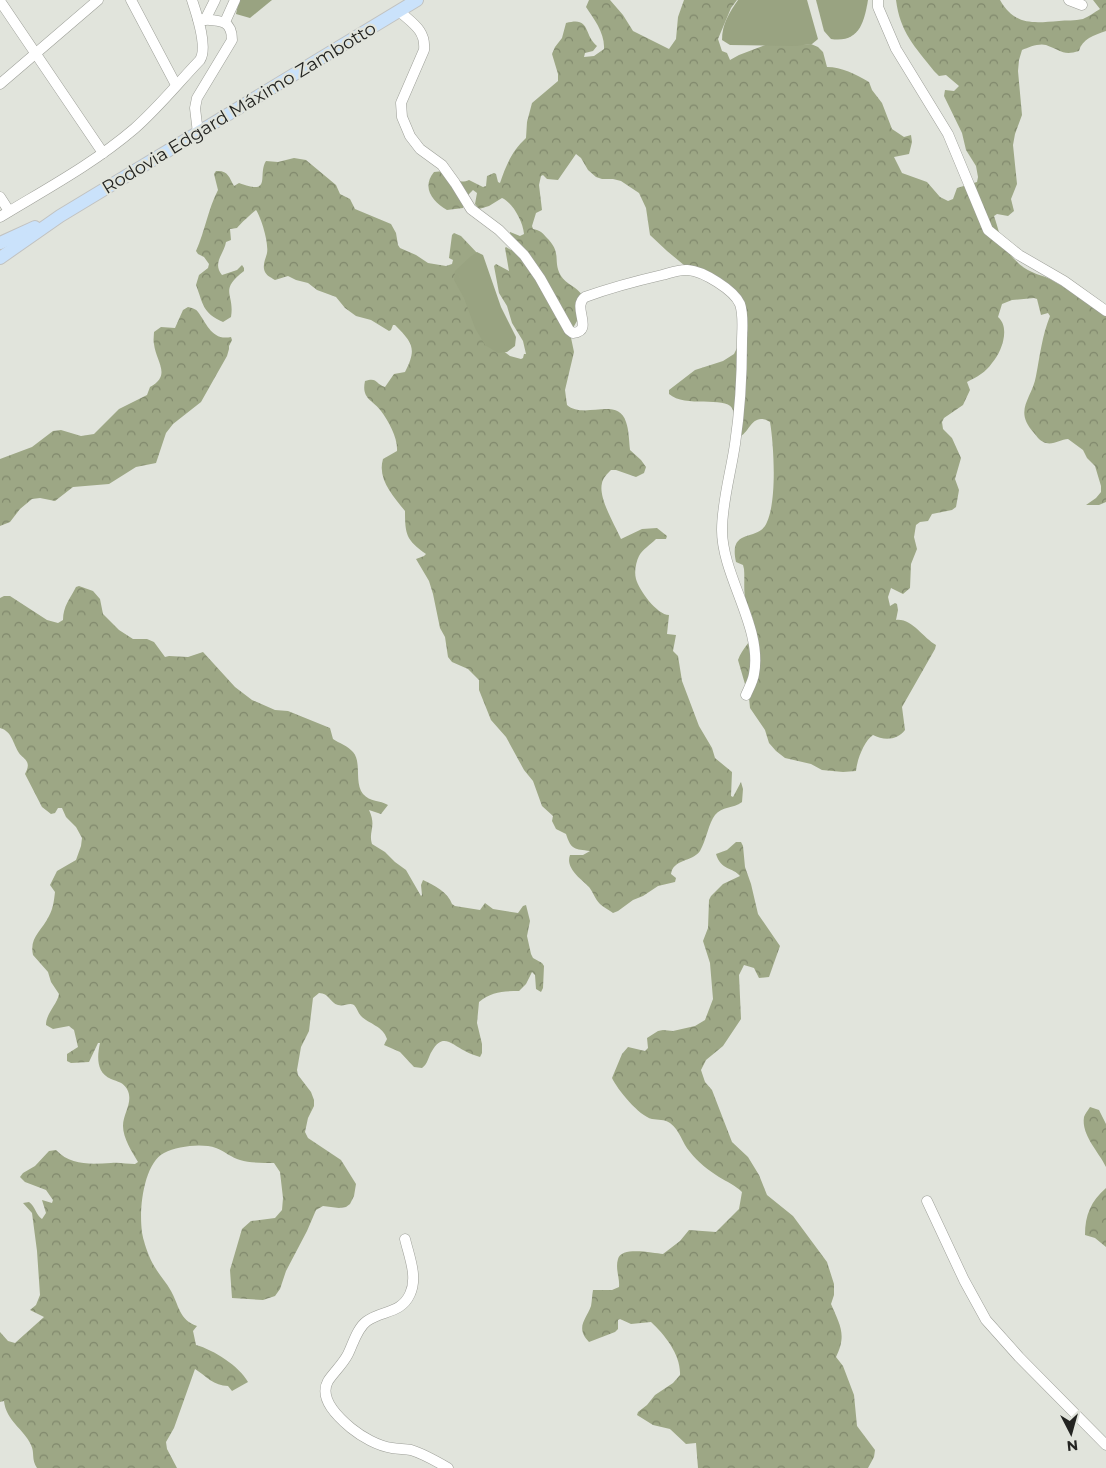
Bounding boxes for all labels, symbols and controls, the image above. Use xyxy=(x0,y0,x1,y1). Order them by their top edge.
street label: Rodovia Edgard Máximo Zambotto xyxy=(98,17,380,199)
north arrow xyxy=(1046,1408,1096,1458)
text: N xyxy=(1066,1436,1079,1455)

